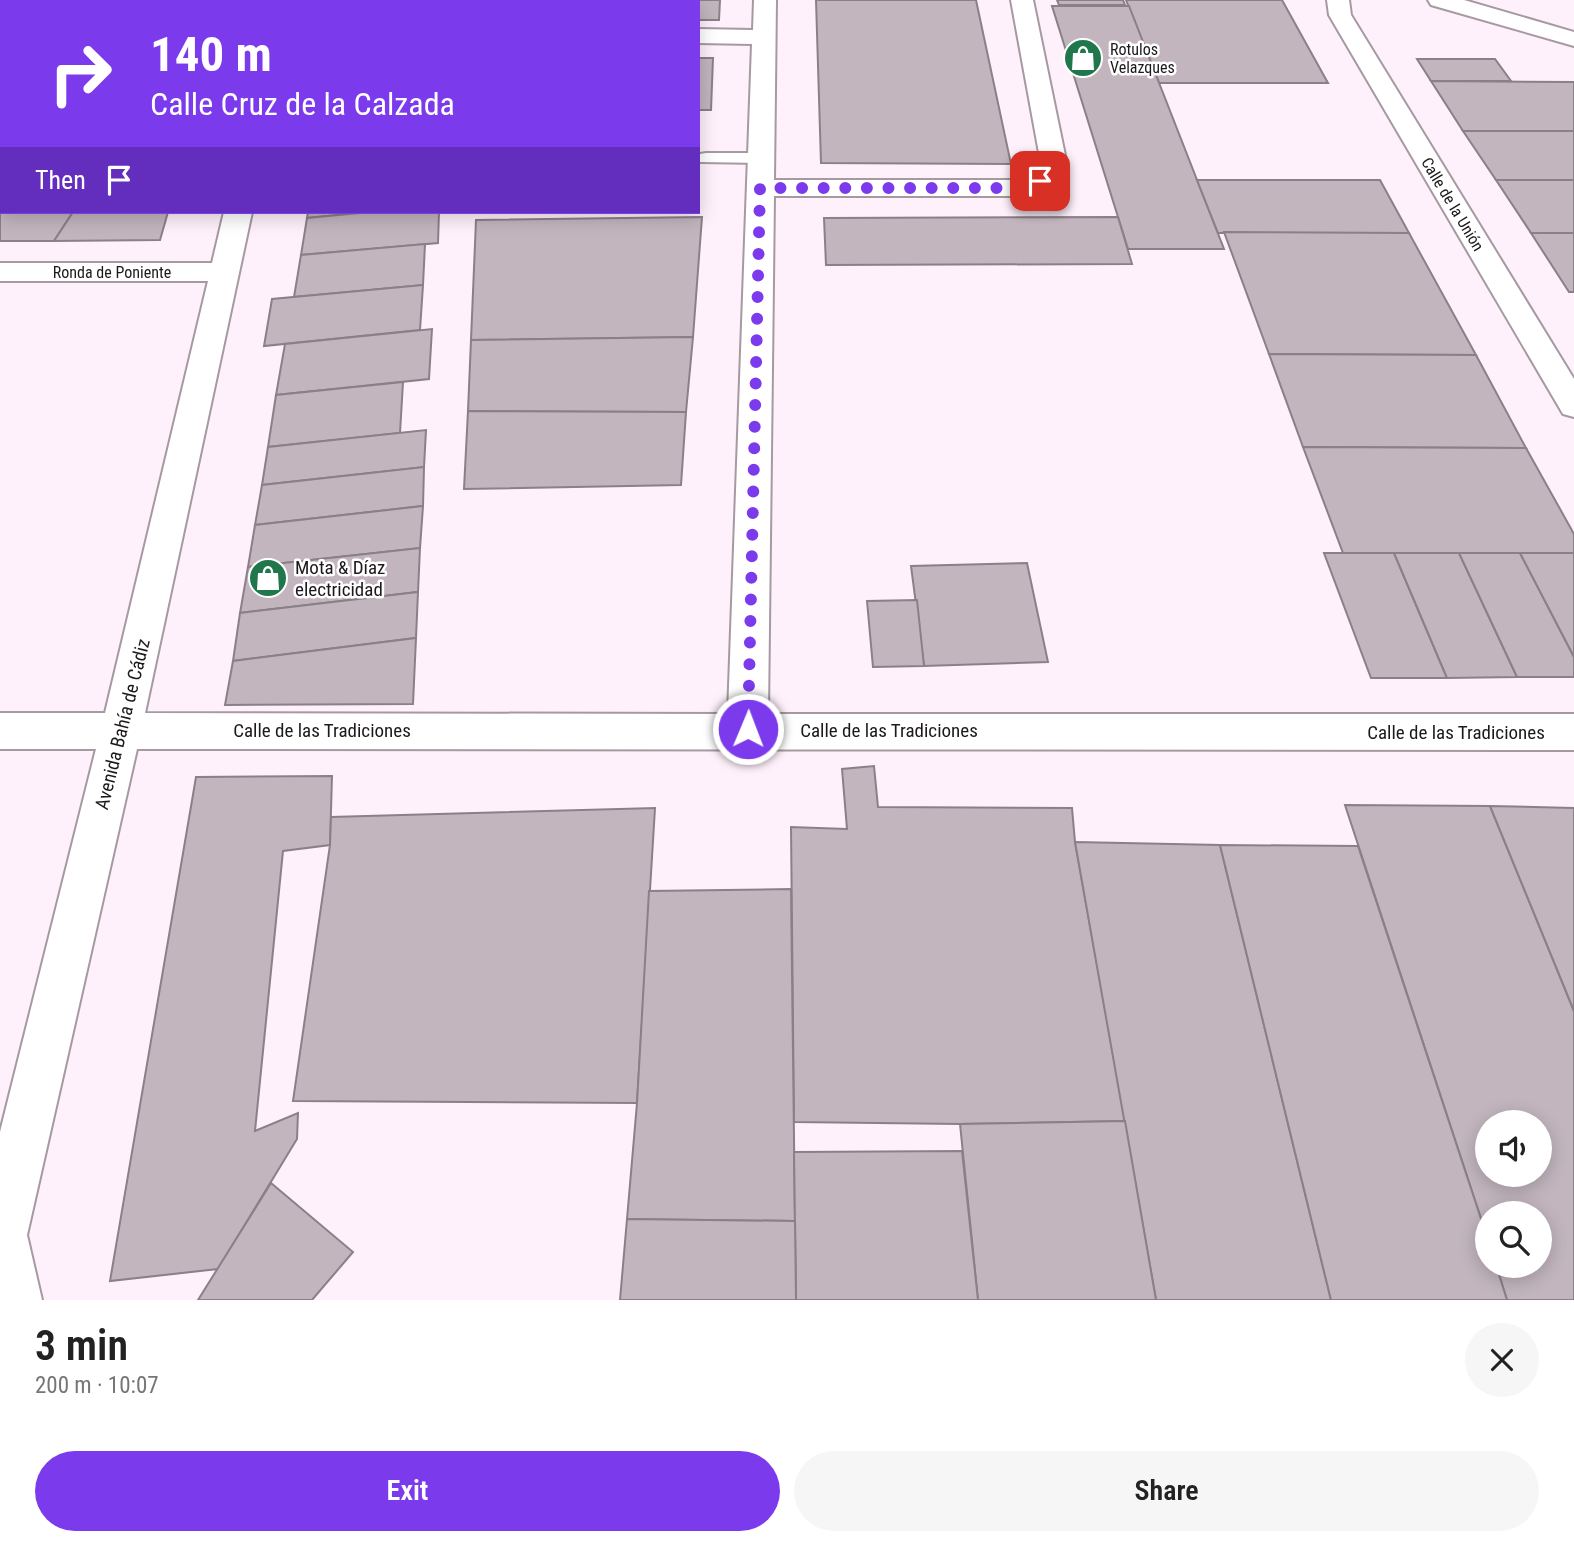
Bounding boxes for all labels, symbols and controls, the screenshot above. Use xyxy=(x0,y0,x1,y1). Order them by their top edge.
text: 140 m xyxy=(150,26,272,83)
icon: right xyxy=(35,28,126,119)
shop icon: Rotulos Velazques xyxy=(1062,37,1104,79)
place label: Rotulos Velazques xyxy=(1110,40,1175,77)
text: Calle Cruz de la Calzada xyxy=(150,85,455,123)
pin xyxy=(1010,151,1070,211)
street label: Calle de la Unión xyxy=(1417,154,1488,254)
icon: arrive xyxy=(100,161,138,199)
icon: arrive xyxy=(1021,162,1059,200)
text: Then xyxy=(35,165,86,195)
street label: Ronda de Poniente xyxy=(53,263,171,282)
place label: Mota & Díaz electricidad xyxy=(295,556,385,601)
shop icon: Mota & Díaz electricidad xyxy=(247,557,289,599)
street label: Avenida Bahía de Cádiz xyxy=(90,636,155,812)
position arrow xyxy=(711,692,785,766)
street label: Calle de las Tradiciones xyxy=(233,719,411,742)
street label: Calle de las Tradiciones xyxy=(800,719,978,742)
street label: Calle de las Tradiciones xyxy=(1367,721,1545,744)
map controls xyxy=(1475,1110,1552,1278)
button: sound xyxy=(1475,1110,1552,1187)
button: search xyxy=(1475,1201,1552,1278)
text: 3 min xyxy=(35,1321,128,1370)
button: close xyxy=(1465,1323,1539,1397)
text: 200 m · 10:07 xyxy=(35,1372,159,1399)
button: Exit xyxy=(35,1451,780,1531)
button: Share xyxy=(794,1451,1539,1531)

